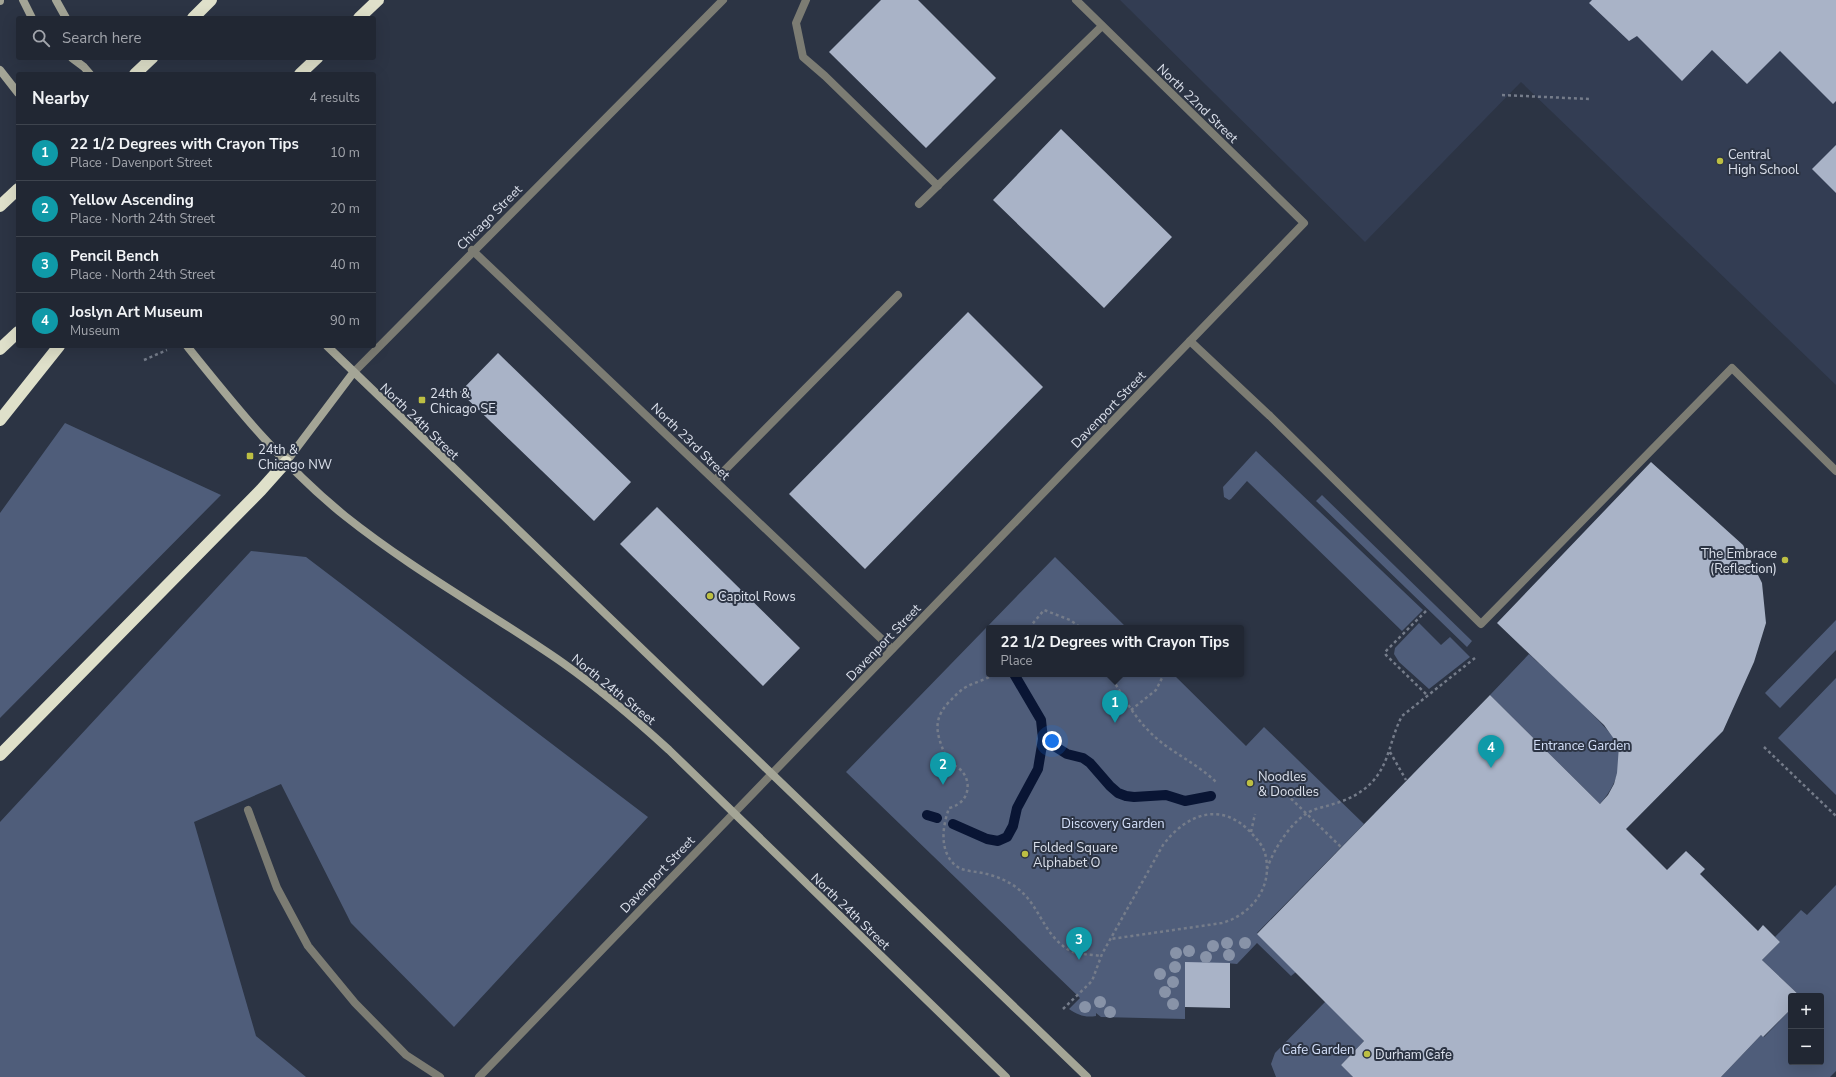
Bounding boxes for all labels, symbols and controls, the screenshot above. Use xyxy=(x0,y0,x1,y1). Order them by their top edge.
search box xyxy=(16,16,376,60)
icon: search xyxy=(30,27,52,49)
text: Search here xyxy=(62,28,142,48)
street label: North 22nd Street xyxy=(1153,60,1242,147)
text: Nearby xyxy=(32,87,89,110)
text: 4 results xyxy=(309,89,360,107)
text: 22 1/2 Degrees with Crayon Tips xyxy=(70,134,299,154)
text: 1 xyxy=(41,144,49,162)
text: 10 m xyxy=(330,144,360,162)
place label: Central High School xyxy=(1728,146,1799,179)
text: Place · Davenport Street xyxy=(70,154,212,172)
marker: Central High School xyxy=(1715,156,1725,166)
street label: Chicago Street xyxy=(453,181,527,254)
text: Yellow Ascending xyxy=(70,190,194,210)
text: 2 xyxy=(41,200,49,218)
text: 20 m xyxy=(330,200,360,218)
text: Place · North 24th Street xyxy=(70,210,215,228)
text: Pencil Bench xyxy=(70,246,159,266)
text: 3 xyxy=(41,256,49,274)
text: 40 m xyxy=(330,256,360,274)
text: Place · North 24th Street xyxy=(70,266,215,284)
text: Joslyn Art Museum xyxy=(70,302,203,322)
text: 4 xyxy=(41,312,49,330)
text: 90 m xyxy=(330,312,360,330)
text: Museum xyxy=(70,322,120,340)
street label: Davenport Street xyxy=(1067,367,1150,452)
street label: North 24th Street xyxy=(376,379,463,464)
place label: 24th & Chicago SE xyxy=(430,385,496,418)
marker: 24th & Chicago SE xyxy=(417,395,427,405)
street label: North 23rd Street xyxy=(647,399,734,485)
place label: 24th & Chicago NW xyxy=(258,441,332,474)
marker: 24th & Chicago NW xyxy=(245,451,255,461)
place label: The Embrace (Reflection) xyxy=(1701,545,1777,578)
marker: The Embrace (Reflection) xyxy=(1780,555,1790,565)
place label: Capitol Rows xyxy=(718,588,796,606)
marker: Capitol Rows xyxy=(705,591,715,601)
street label: Davenport Street xyxy=(842,600,925,685)
popup xyxy=(986,625,1244,677)
text: 22 1/2 Degrees with Crayon Tips xyxy=(1001,632,1229,652)
street label: North 24th Street xyxy=(568,650,660,730)
text: Place xyxy=(1001,652,1032,670)
pin: 1 xyxy=(1102,690,1128,723)
your location xyxy=(1042,731,1062,751)
pin: 4 xyxy=(1478,735,1504,768)
park label: Entrance Garden xyxy=(1533,737,1631,755)
pin: 2 xyxy=(930,752,956,785)
place label: Noodles & Doodles xyxy=(1258,768,1319,801)
marker: Noodles & Doodles xyxy=(1245,778,1255,788)
park label: Discovery Garden xyxy=(1061,815,1165,833)
street label: Davenport Street xyxy=(616,832,699,917)
place label: Folded Square Alphabet O xyxy=(1033,839,1118,872)
marker: Folded Square Alphabet O xyxy=(1020,849,1030,859)
street label: North 24th Street xyxy=(807,869,894,954)
pin: 3 xyxy=(1066,927,1092,960)
map controls xyxy=(1788,993,1824,1065)
button: + xyxy=(1788,993,1824,1029)
button: − xyxy=(1788,1029,1824,1065)
park label: Cafe Garden xyxy=(1282,1041,1354,1059)
place label: Durham Cafe xyxy=(1375,1046,1452,1064)
marker: Durham Cafe xyxy=(1362,1049,1372,1059)

